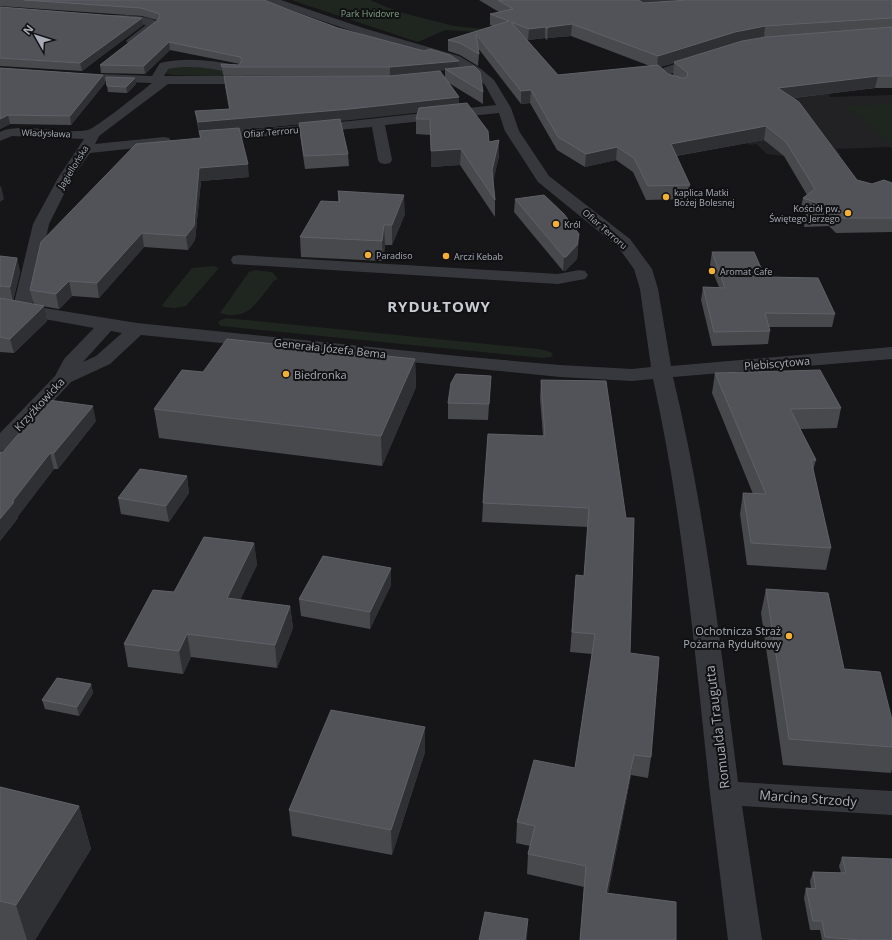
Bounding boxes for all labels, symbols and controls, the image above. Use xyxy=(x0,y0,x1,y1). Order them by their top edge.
park label: Park Hvidovre xyxy=(341,7,399,20)
north arrow xyxy=(16,16,56,56)
text: N xyxy=(19,21,36,38)
street label: Ofiar Terroru xyxy=(243,123,299,141)
street label: Władysława xyxy=(21,126,71,140)
street label: Jagiellońska xyxy=(54,143,92,192)
place label: kaplica Matki Bożej Bolesnej xyxy=(674,186,735,209)
marker: kaplica Matki Bożej Bolesnej xyxy=(661,192,671,202)
place label: Kościół pw. Świętego Jerzego xyxy=(769,202,840,225)
street label: Ofiar Terroru xyxy=(580,206,630,252)
marker: Kościół pw. Świętego Jerzego xyxy=(843,208,853,218)
place label: Król xyxy=(564,218,581,231)
marker: Król xyxy=(551,219,561,229)
place label: Paradiso xyxy=(376,249,413,262)
marker: Paradiso xyxy=(363,250,373,260)
place label: Arczi Kebab xyxy=(454,250,503,263)
marker: Arczi Kebab xyxy=(441,251,451,261)
place label: Aromat Cafe xyxy=(720,265,772,278)
marker: Aromat Cafe xyxy=(707,266,717,276)
district label: RYDUŁTOWY xyxy=(387,296,491,316)
street label: Generała Józefa Bema xyxy=(273,335,387,361)
street label: Plebiscytowa xyxy=(743,353,811,373)
place label: Biedronka xyxy=(294,367,347,382)
marker: Biedronka xyxy=(281,369,291,379)
street label: Krzyżkowicka xyxy=(10,374,68,434)
place label: Ochotnicza Straż Pożarna Rydułtowy xyxy=(683,623,781,651)
marker: Ochotnicza Straż Pożarna Rydułtowy xyxy=(784,631,794,641)
street label: Romualda Traugutta xyxy=(701,664,733,790)
street label: Marcina Strzody xyxy=(759,786,858,810)

